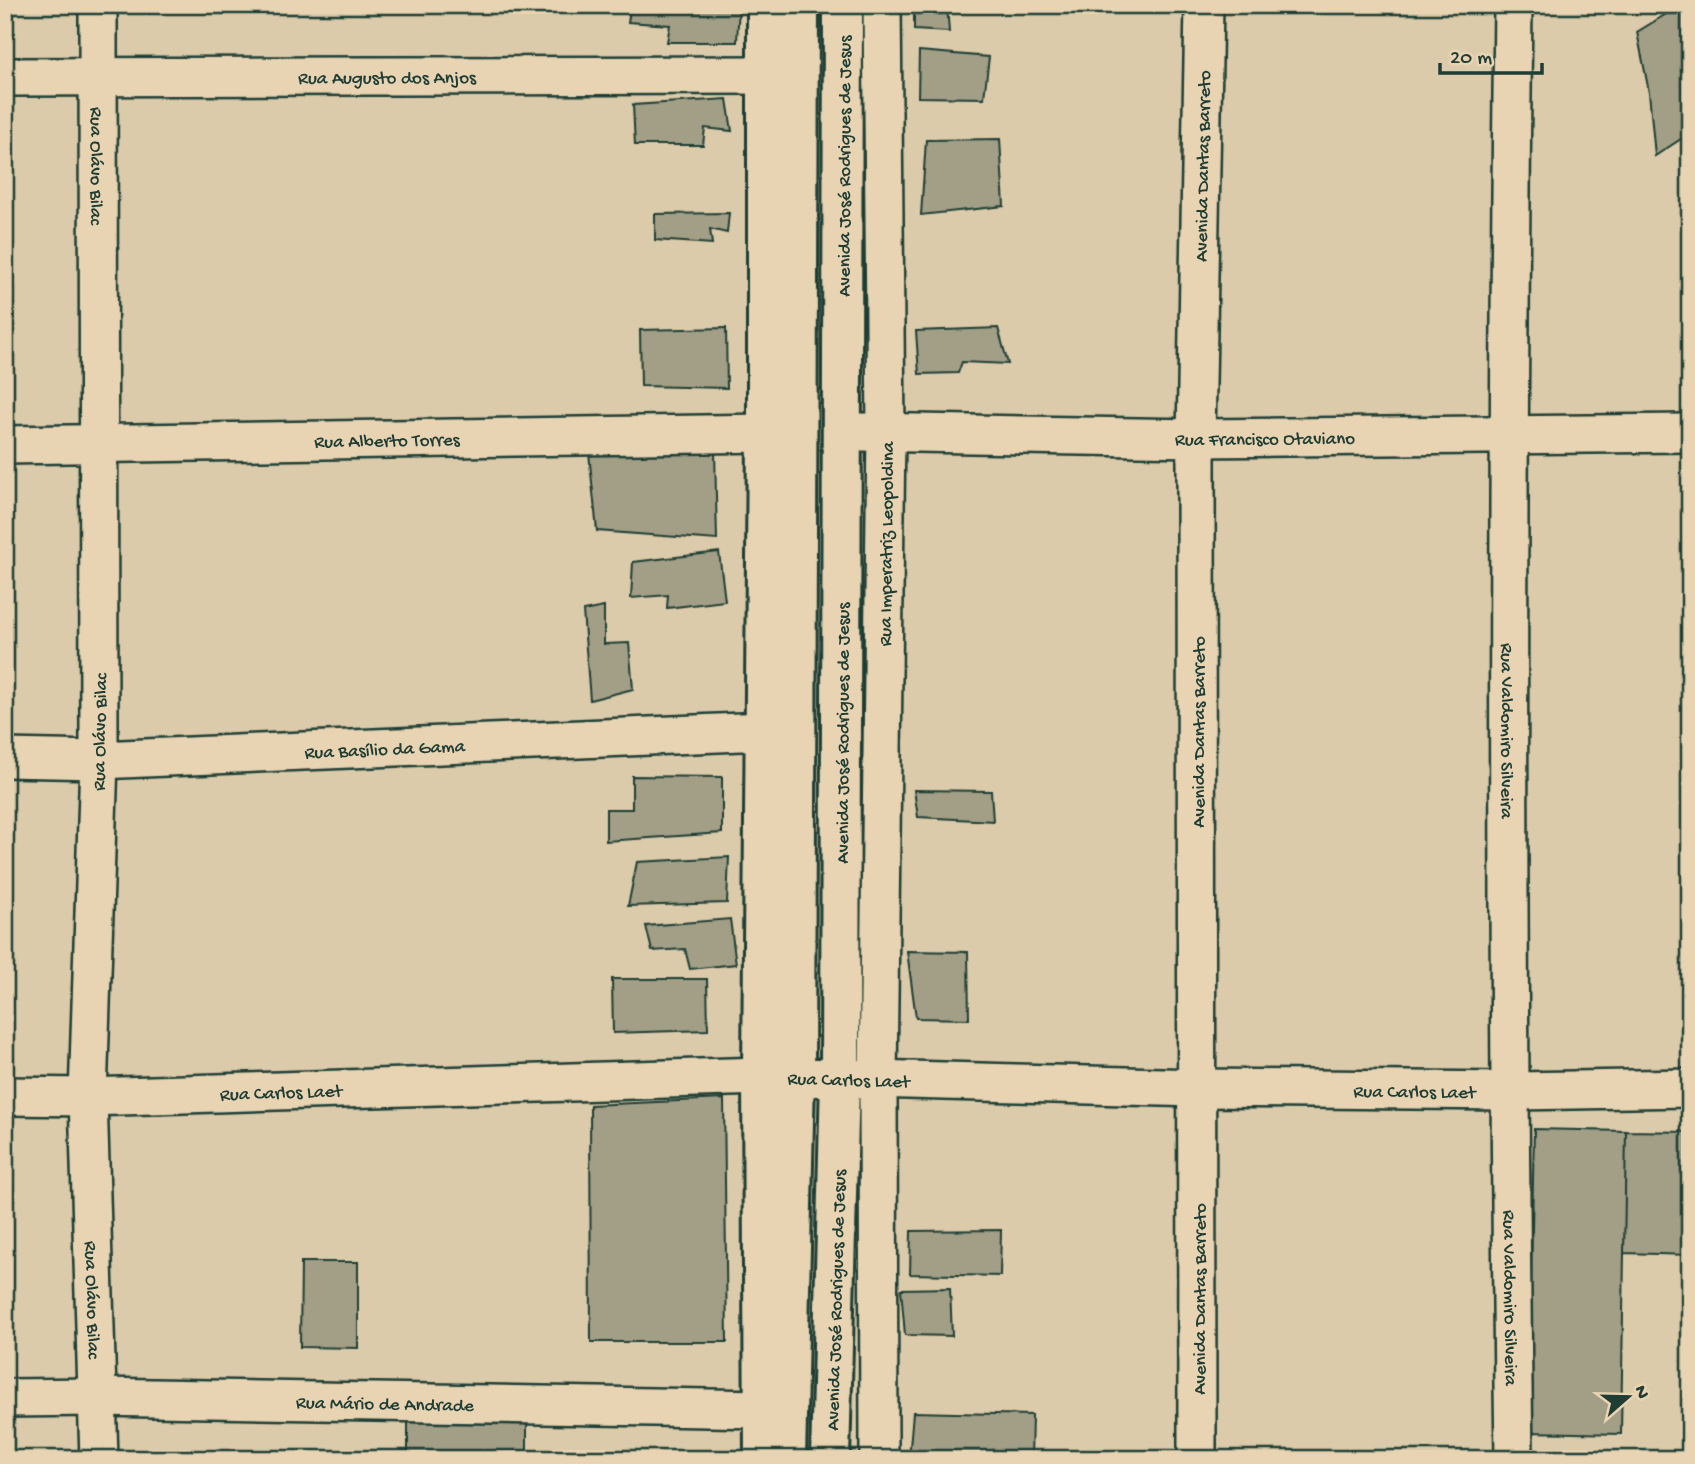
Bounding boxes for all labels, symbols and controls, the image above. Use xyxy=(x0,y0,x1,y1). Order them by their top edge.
scale bar xyxy=(1440,32,1541,76)
street label: Avenida José Rodrigues de Jesus xyxy=(834,35,858,297)
text: 20 m xyxy=(1450,47,1492,72)
street label: Rua Augusto dos Anjos xyxy=(298,68,477,91)
street label: Avenida Dantas Barreto xyxy=(1191,70,1218,262)
street label: Rua Olávo Bilac xyxy=(83,107,106,226)
street label: Rua Francisco Otaviano xyxy=(1175,428,1355,453)
street label: Rua Alberto Torres xyxy=(314,430,461,455)
street label: Rua Imperatriz Leopoldina xyxy=(875,440,901,647)
street label: Avenida José Rodrigues de Jesus xyxy=(833,602,856,864)
street label: Avenida Dantas Barreto xyxy=(1189,636,1212,828)
street label: Rua Valdomiro Silveira xyxy=(1494,643,1517,820)
street label: Rua Olávo Bilac xyxy=(89,672,114,791)
street label: Rua Basílio da Gama xyxy=(304,736,467,766)
street label: Rua Carlos Laet xyxy=(787,1069,912,1095)
street label: Rua Carlos Laet xyxy=(220,1081,345,1108)
street label: Rua Carlos Laet xyxy=(1353,1081,1478,1106)
street label: Avenida José Rodrigues de Jesus xyxy=(823,1168,853,1431)
street label: Avenida Dantas Barreto xyxy=(1190,1203,1213,1395)
street label: Rua Valdomiro Silveira xyxy=(1496,1210,1521,1387)
street label: Rua Olávo Bilac xyxy=(77,1241,104,1360)
north arrow xyxy=(1594,1362,1664,1432)
text: N xyxy=(1628,1383,1654,1402)
street label: Rua Mário de Andrade xyxy=(296,1393,474,1419)

